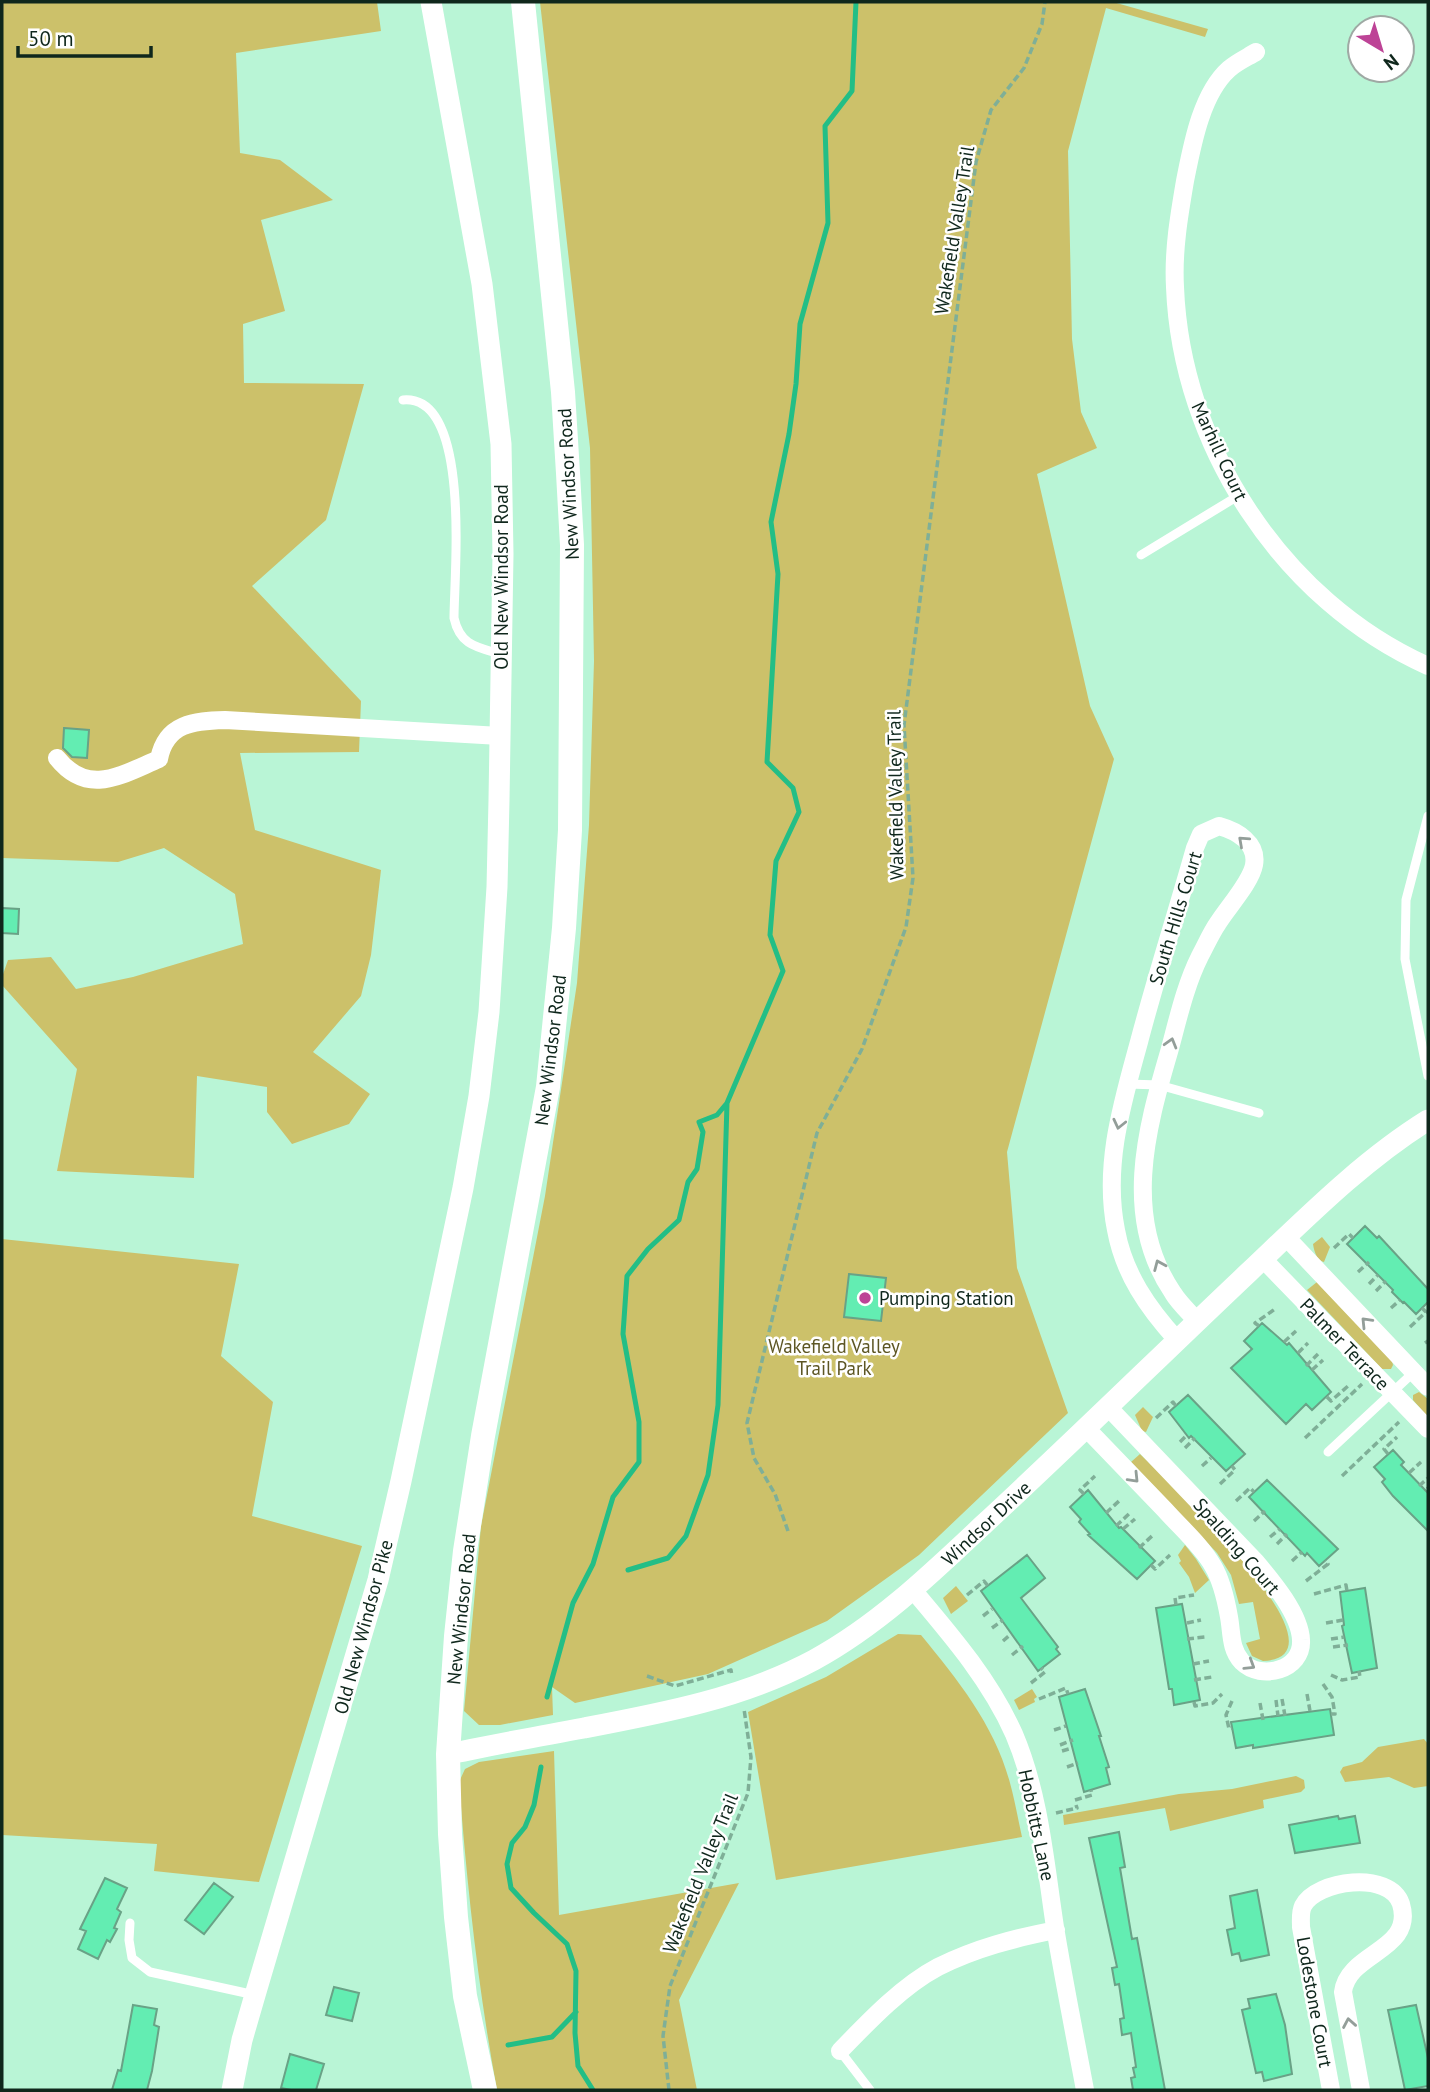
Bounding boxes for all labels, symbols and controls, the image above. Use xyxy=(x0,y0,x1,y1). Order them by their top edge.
scale bar xyxy=(18,14,150,58)
north arrow xyxy=(1346,14,1416,84)
text: 50 m xyxy=(28,25,74,52)
text: N xyxy=(1379,49,1404,76)
street label: Wakefield Valley Trail xyxy=(929,144,979,316)
street label: Marhill Court xyxy=(1187,398,1254,505)
street label: New Windsor Road xyxy=(552,408,584,560)
street label: Old New Windsor Road xyxy=(489,484,513,670)
street label: Wakefield Valley Trail xyxy=(882,709,908,880)
one-way arrow xyxy=(1239,837,1252,849)
street label: South Hills Court xyxy=(1143,848,1207,988)
street label: New Windsor Road xyxy=(529,973,571,1127)
one-way arrow xyxy=(1163,1038,1178,1050)
one-way arrow xyxy=(1112,1118,1127,1130)
one-way arrow xyxy=(1154,1260,1168,1272)
place label: Pumping Station xyxy=(879,1286,1014,1310)
marker: Pumping Station xyxy=(857,1290,873,1306)
street label: Palmer Terrace xyxy=(1295,1293,1395,1395)
one-way arrow xyxy=(1362,1317,1375,1330)
park label: Wakefield Valley Trail Park xyxy=(768,1334,900,1380)
one-way arrow xyxy=(1126,1470,1139,1483)
street label: Windsor Drive xyxy=(936,1475,1036,1571)
street label: Spalding Court xyxy=(1188,1493,1286,1600)
street label: New Windsor Road xyxy=(441,1532,481,1686)
street label: Old New Windsor Pike xyxy=(328,1537,398,1717)
one-way arrow xyxy=(1242,1656,1255,1669)
street label: Hobbitts Lane xyxy=(1013,1767,1061,1883)
street label: Wakefield Valley Trail xyxy=(657,1789,743,1957)
street label: Lodestone Court xyxy=(1292,1935,1338,2070)
one-way arrow xyxy=(1342,2017,1357,2029)

